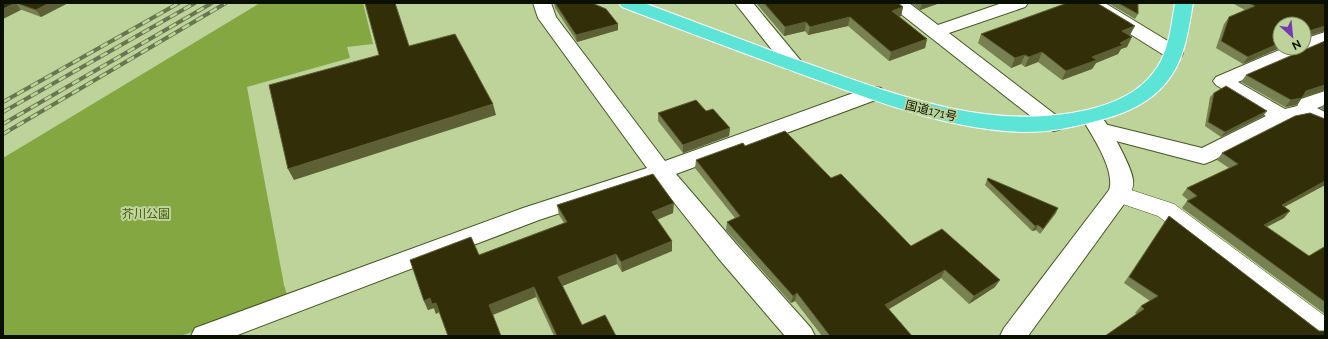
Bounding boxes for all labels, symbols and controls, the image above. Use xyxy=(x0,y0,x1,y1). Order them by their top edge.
north arrow xyxy=(1272,16,1312,56)
text: N xyxy=(1290,37,1303,52)
street label: 国道171号 xyxy=(904,98,958,124)
park label: 芥川公園 xyxy=(122,207,170,221)

